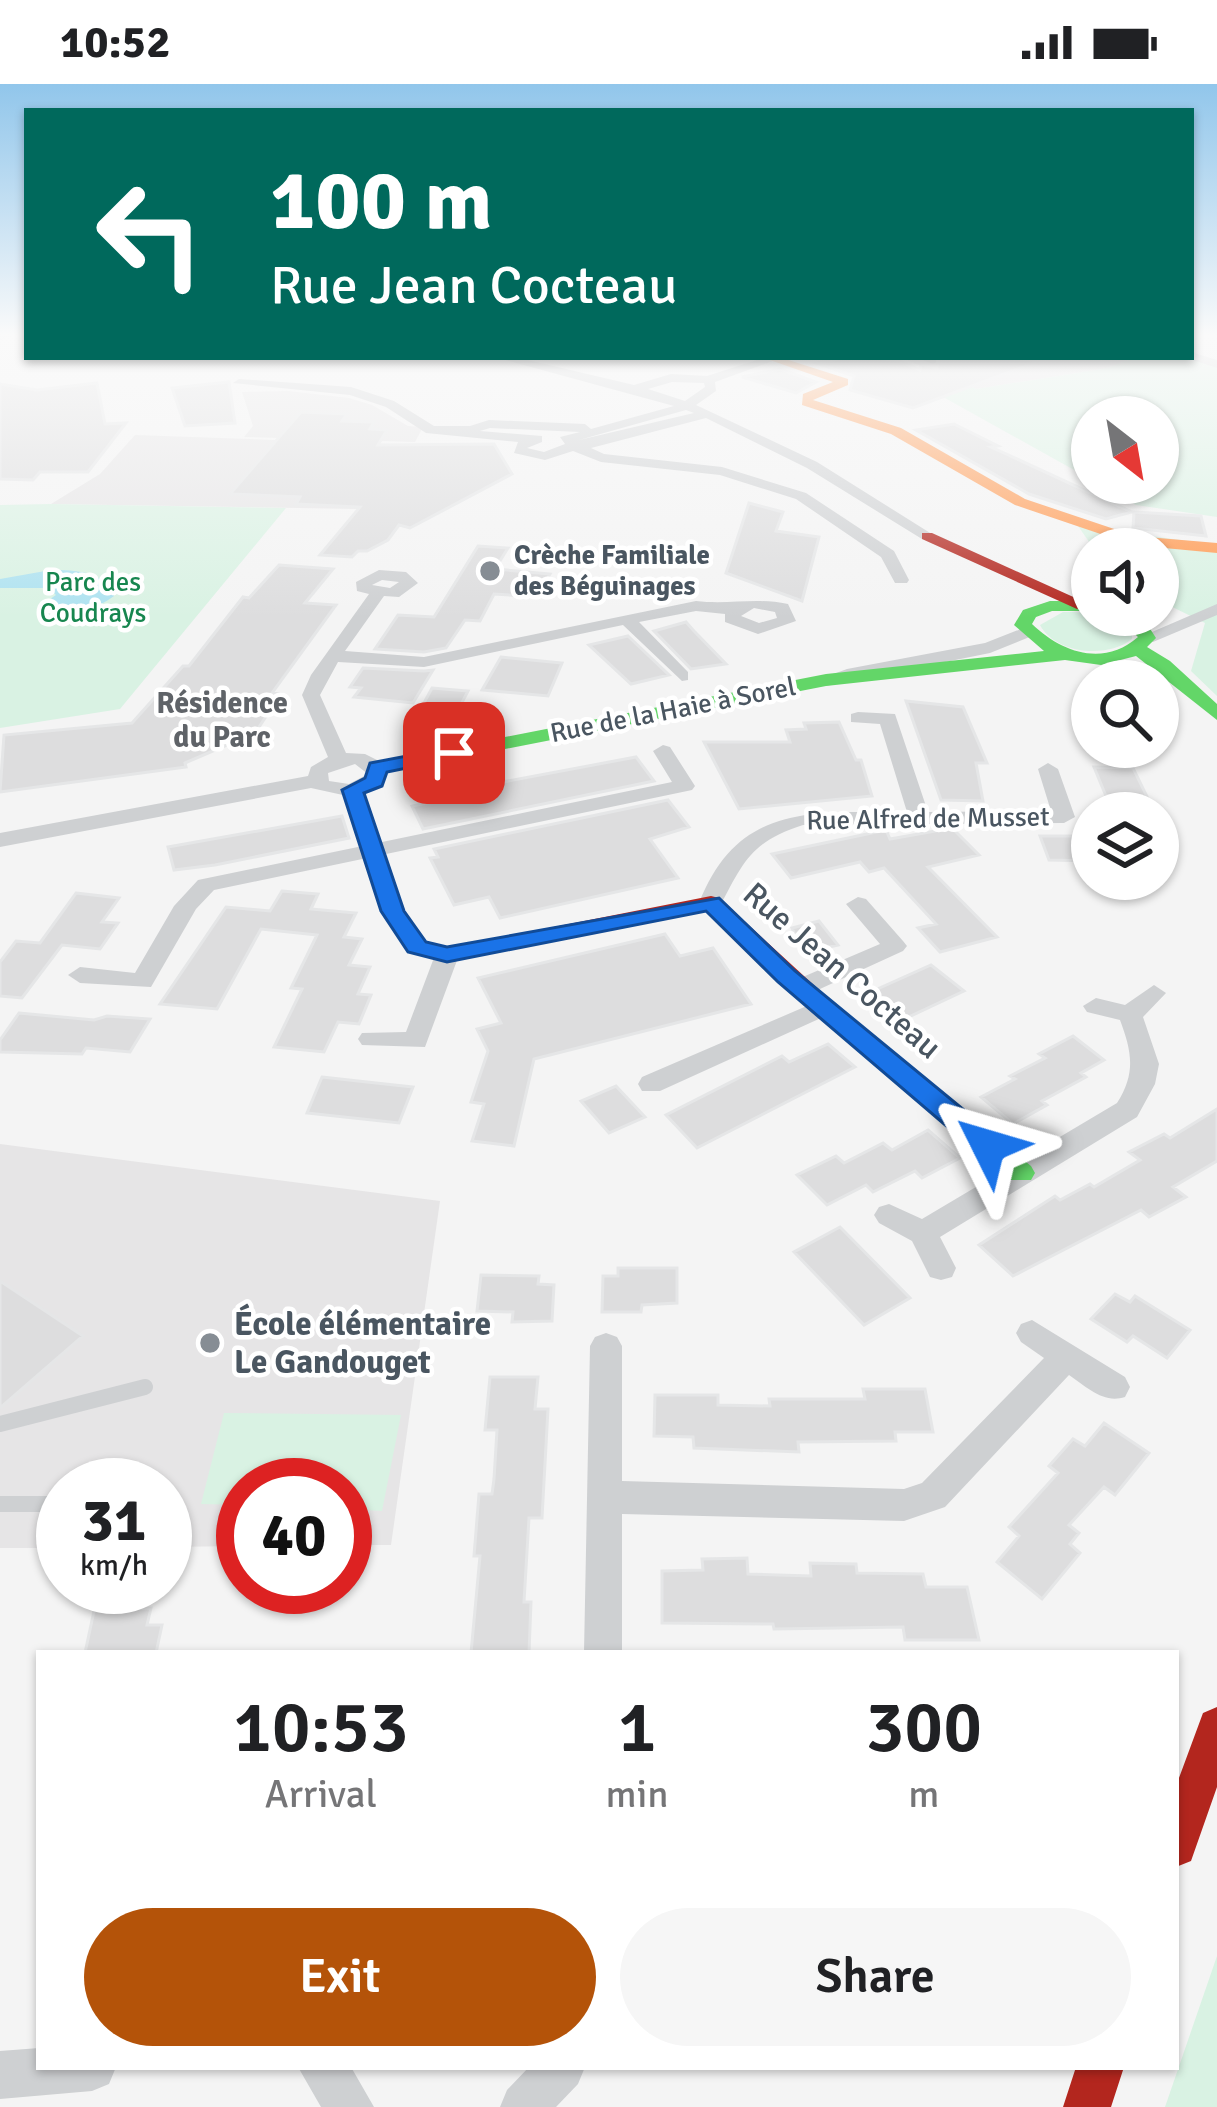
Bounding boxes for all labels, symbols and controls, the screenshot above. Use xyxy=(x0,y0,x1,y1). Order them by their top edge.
text: 10:52 xyxy=(60,15,170,70)
text: 100 m xyxy=(270,149,492,253)
icon: left xyxy=(72,156,228,312)
text: Rue Jean Cocteau xyxy=(270,252,678,319)
north arrow xyxy=(1071,396,1179,504)
map controls xyxy=(1071,396,1179,900)
button: sound xyxy=(1071,528,1179,636)
place label: Crèche Familiale des Béguinages xyxy=(514,539,710,603)
marker: Crèche Familiale des Béguinages xyxy=(477,558,503,584)
park label: Parc des Coudrays xyxy=(40,566,146,630)
button: search xyxy=(1071,660,1179,768)
street label: Rue de la Haie à Sorel xyxy=(547,670,799,750)
district label: Résidence du Parc xyxy=(156,685,288,756)
pin xyxy=(403,702,505,804)
icon: arrive xyxy=(421,720,487,786)
button: layers xyxy=(1071,792,1179,900)
street label: Rue Alfred de Musset xyxy=(806,800,1050,838)
street label: Rue Jean Cocteau xyxy=(735,874,949,1068)
position arrow xyxy=(925,1083,1051,1209)
place label: École élémentaire Le Gandouget xyxy=(234,1303,491,1383)
marker: École élémentaire Le Gandouget xyxy=(197,1330,223,1356)
speed limit sign: 40 xyxy=(216,1458,372,1614)
text: 31 xyxy=(82,1484,146,1558)
text: km/h xyxy=(80,1547,148,1584)
text: 10:53 xyxy=(233,1683,409,1772)
text: 1 xyxy=(618,1683,657,1772)
text: 300 xyxy=(865,1683,982,1772)
text: Arrival xyxy=(265,1770,377,1818)
text: min xyxy=(606,1770,669,1818)
text: m xyxy=(908,1770,939,1818)
button: Exit xyxy=(84,1908,596,2046)
button: Share xyxy=(620,1908,1131,2046)

